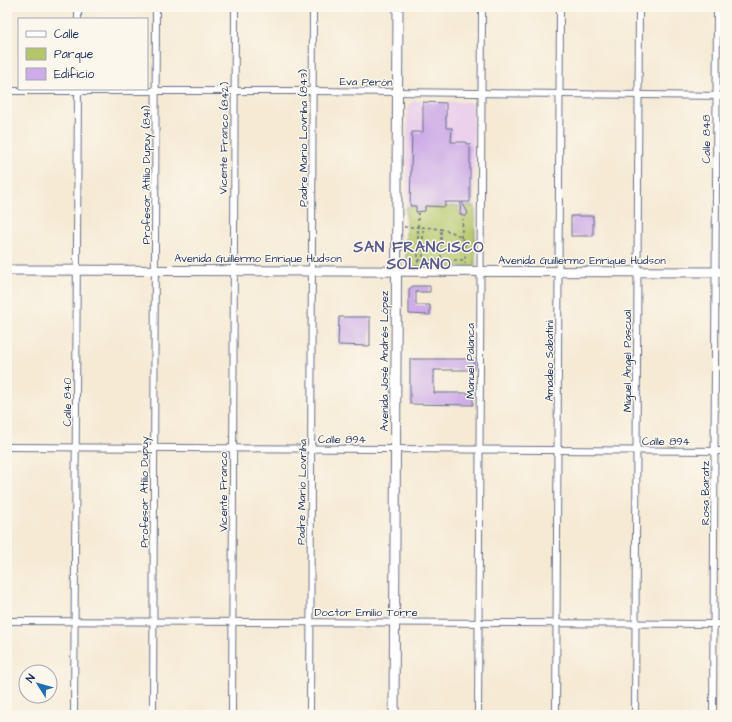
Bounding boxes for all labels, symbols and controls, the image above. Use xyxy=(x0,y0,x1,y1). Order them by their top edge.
legend xyxy=(18,18,148,90)
text: Calle xyxy=(54,26,79,43)
text: Parque xyxy=(54,46,94,63)
text: Edificio xyxy=(54,66,94,83)
street label: Padre Mario Lovriha (843) xyxy=(296,69,311,207)
street label: Eva Perón xyxy=(339,74,393,90)
street label: Vicente Franco (842) xyxy=(216,82,232,194)
street label: Profesor Atilio Dupuy (841) xyxy=(139,105,155,245)
street label: Calle 848 xyxy=(699,115,714,163)
district label: SAN FRANCISCO SOLANO xyxy=(353,237,484,275)
street label: Avenida Guillermo Enrique Hudson xyxy=(174,251,342,266)
street label: Avenida Guillermo Enrique Hudson xyxy=(498,253,666,268)
street label: Avenida José Andrés López xyxy=(377,290,392,431)
street label: Miguel Ángel Pascual xyxy=(620,310,636,412)
street label: Amadeo Sabatini xyxy=(542,320,557,402)
street label: Manuel Palanca xyxy=(463,323,478,399)
street label: Calle 840 xyxy=(60,378,75,426)
street label: Calle 894 xyxy=(318,432,367,447)
street label: Calle 894 xyxy=(642,434,691,449)
street label: Profesor Atilio Dupuy xyxy=(137,436,153,548)
street label: Padre Mario Lovriha xyxy=(294,438,310,545)
street label: Vicente Franco xyxy=(216,451,231,532)
street label: Rosa Baratz xyxy=(698,460,713,525)
street label: Doctor Emilio Torre xyxy=(314,605,418,620)
north arrow xyxy=(18,664,58,704)
text: N xyxy=(22,671,39,686)

